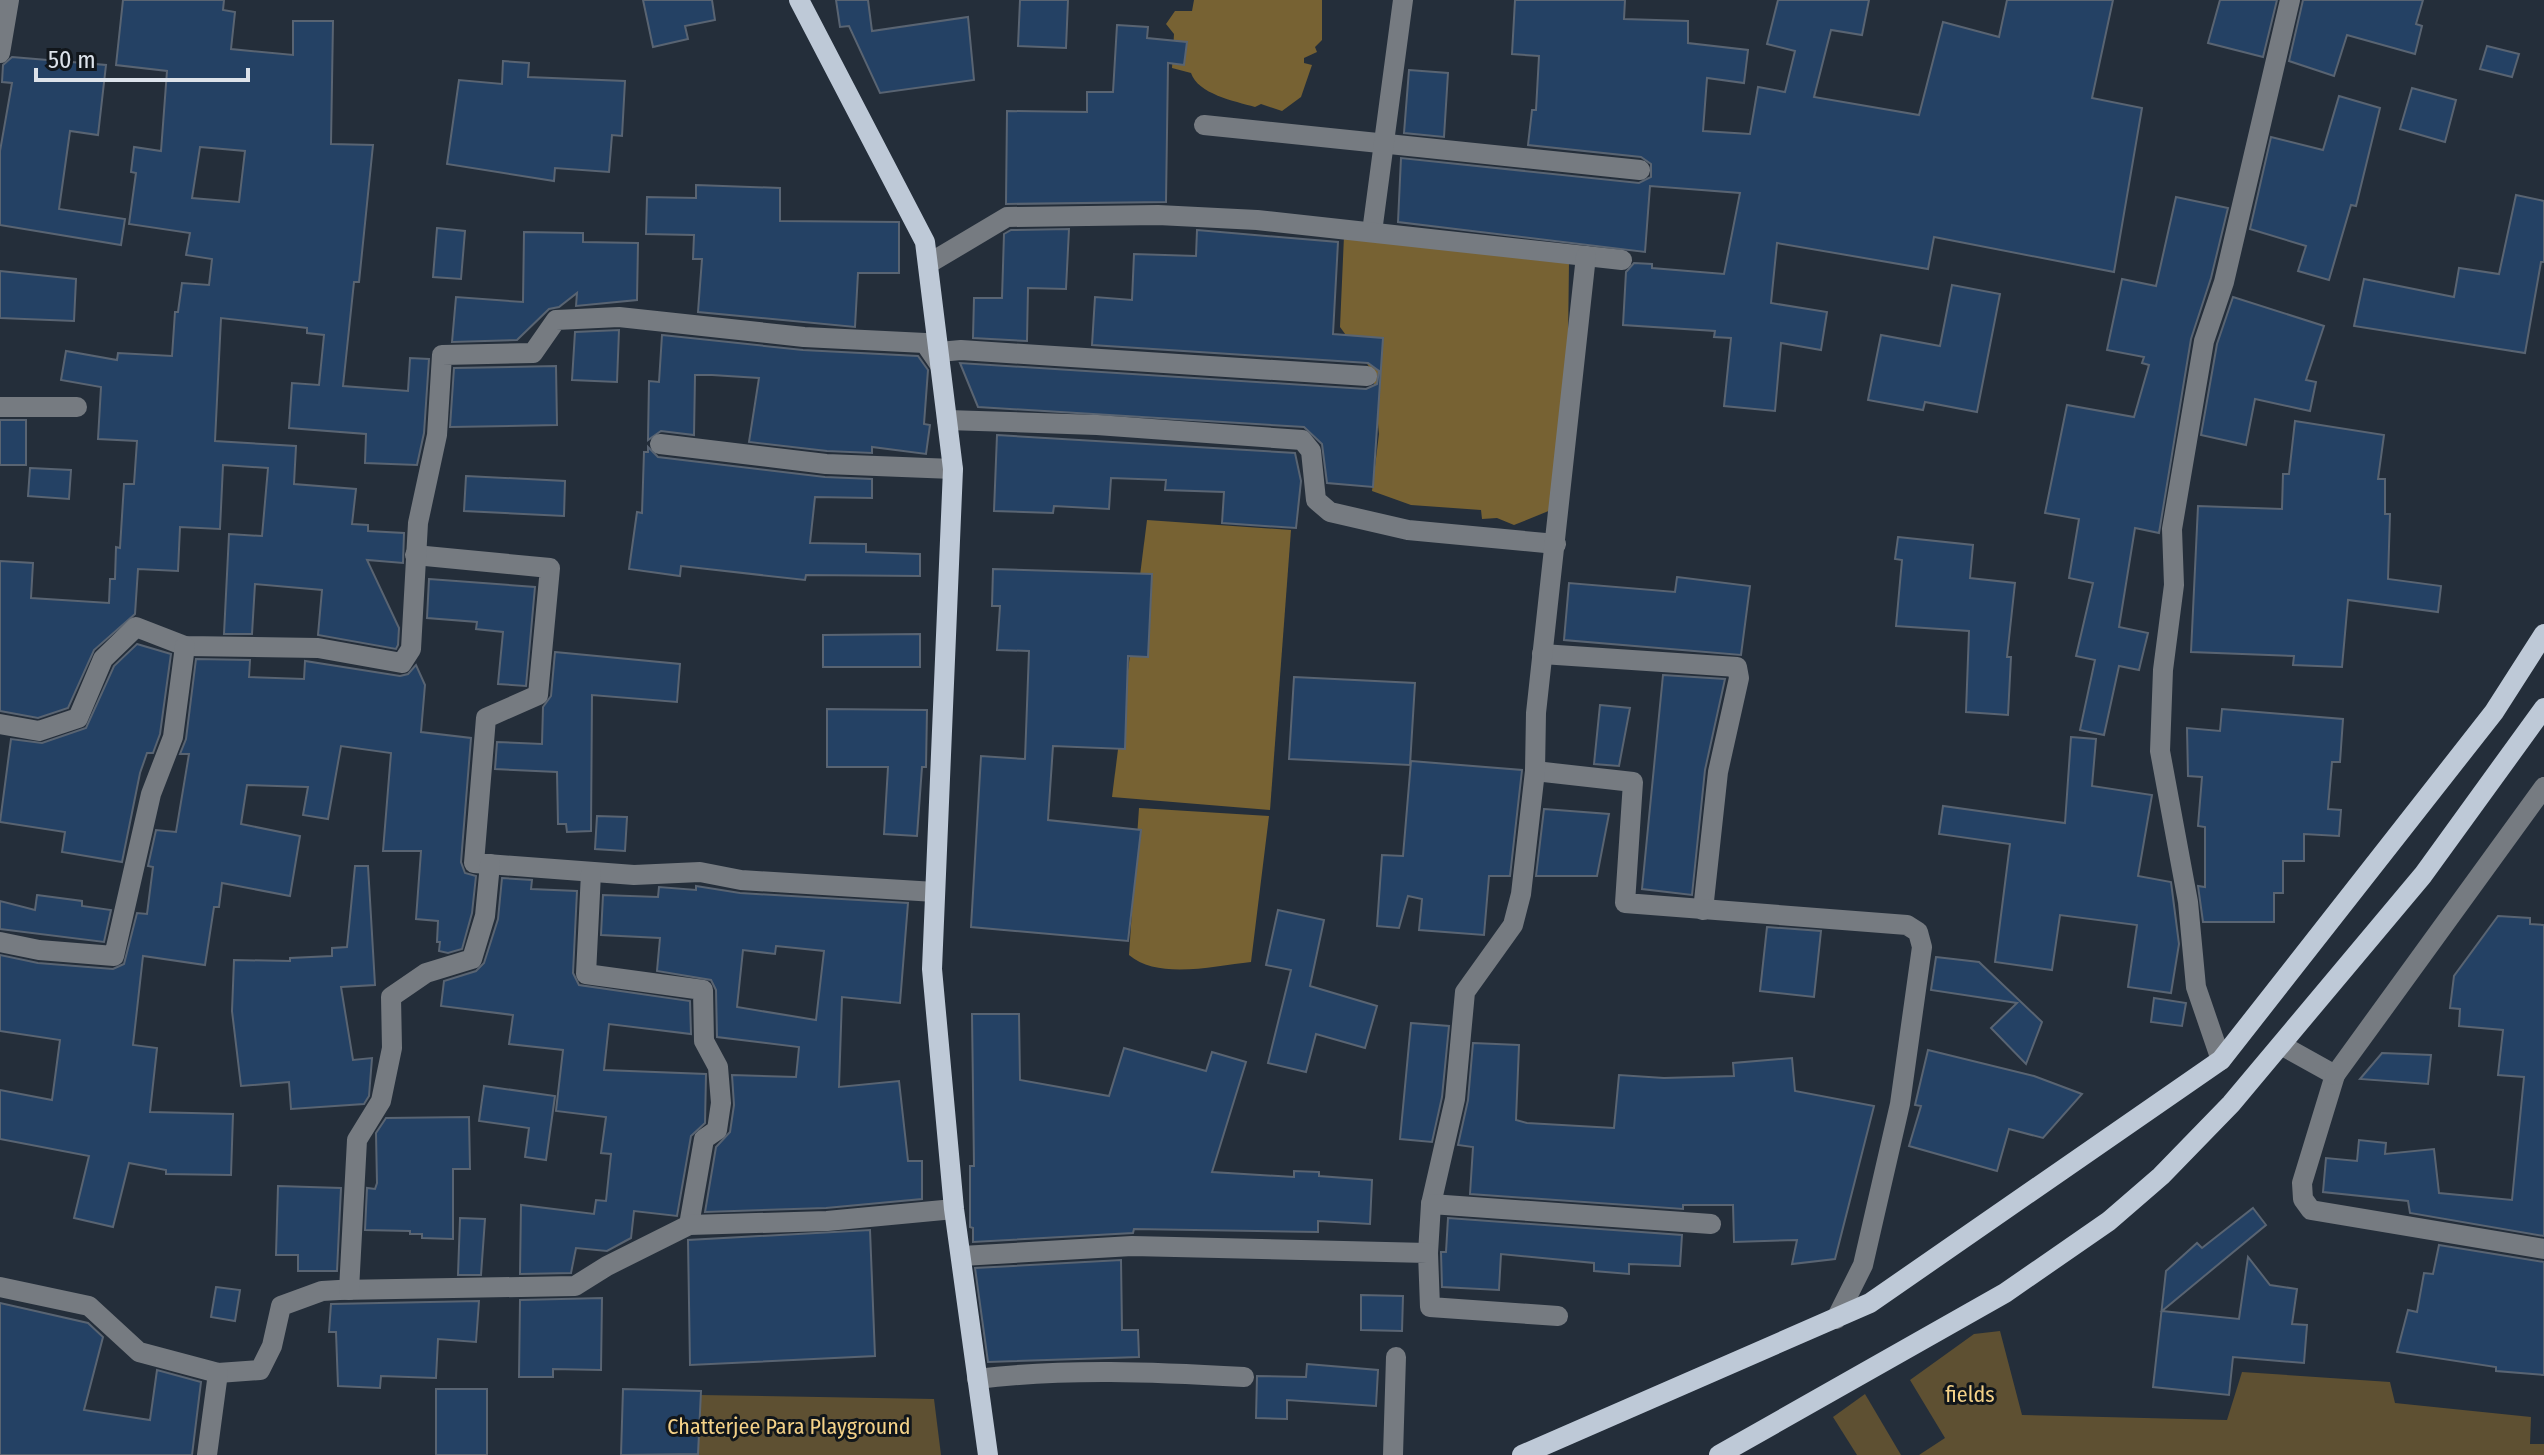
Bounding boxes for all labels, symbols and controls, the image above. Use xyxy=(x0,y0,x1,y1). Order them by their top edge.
scale bar xyxy=(36,32,248,82)
text: 50 m xyxy=(48,46,96,74)
park label: fields xyxy=(1945,1381,1995,1408)
park label: Chatterjee Para Playground xyxy=(667,1413,911,1440)

